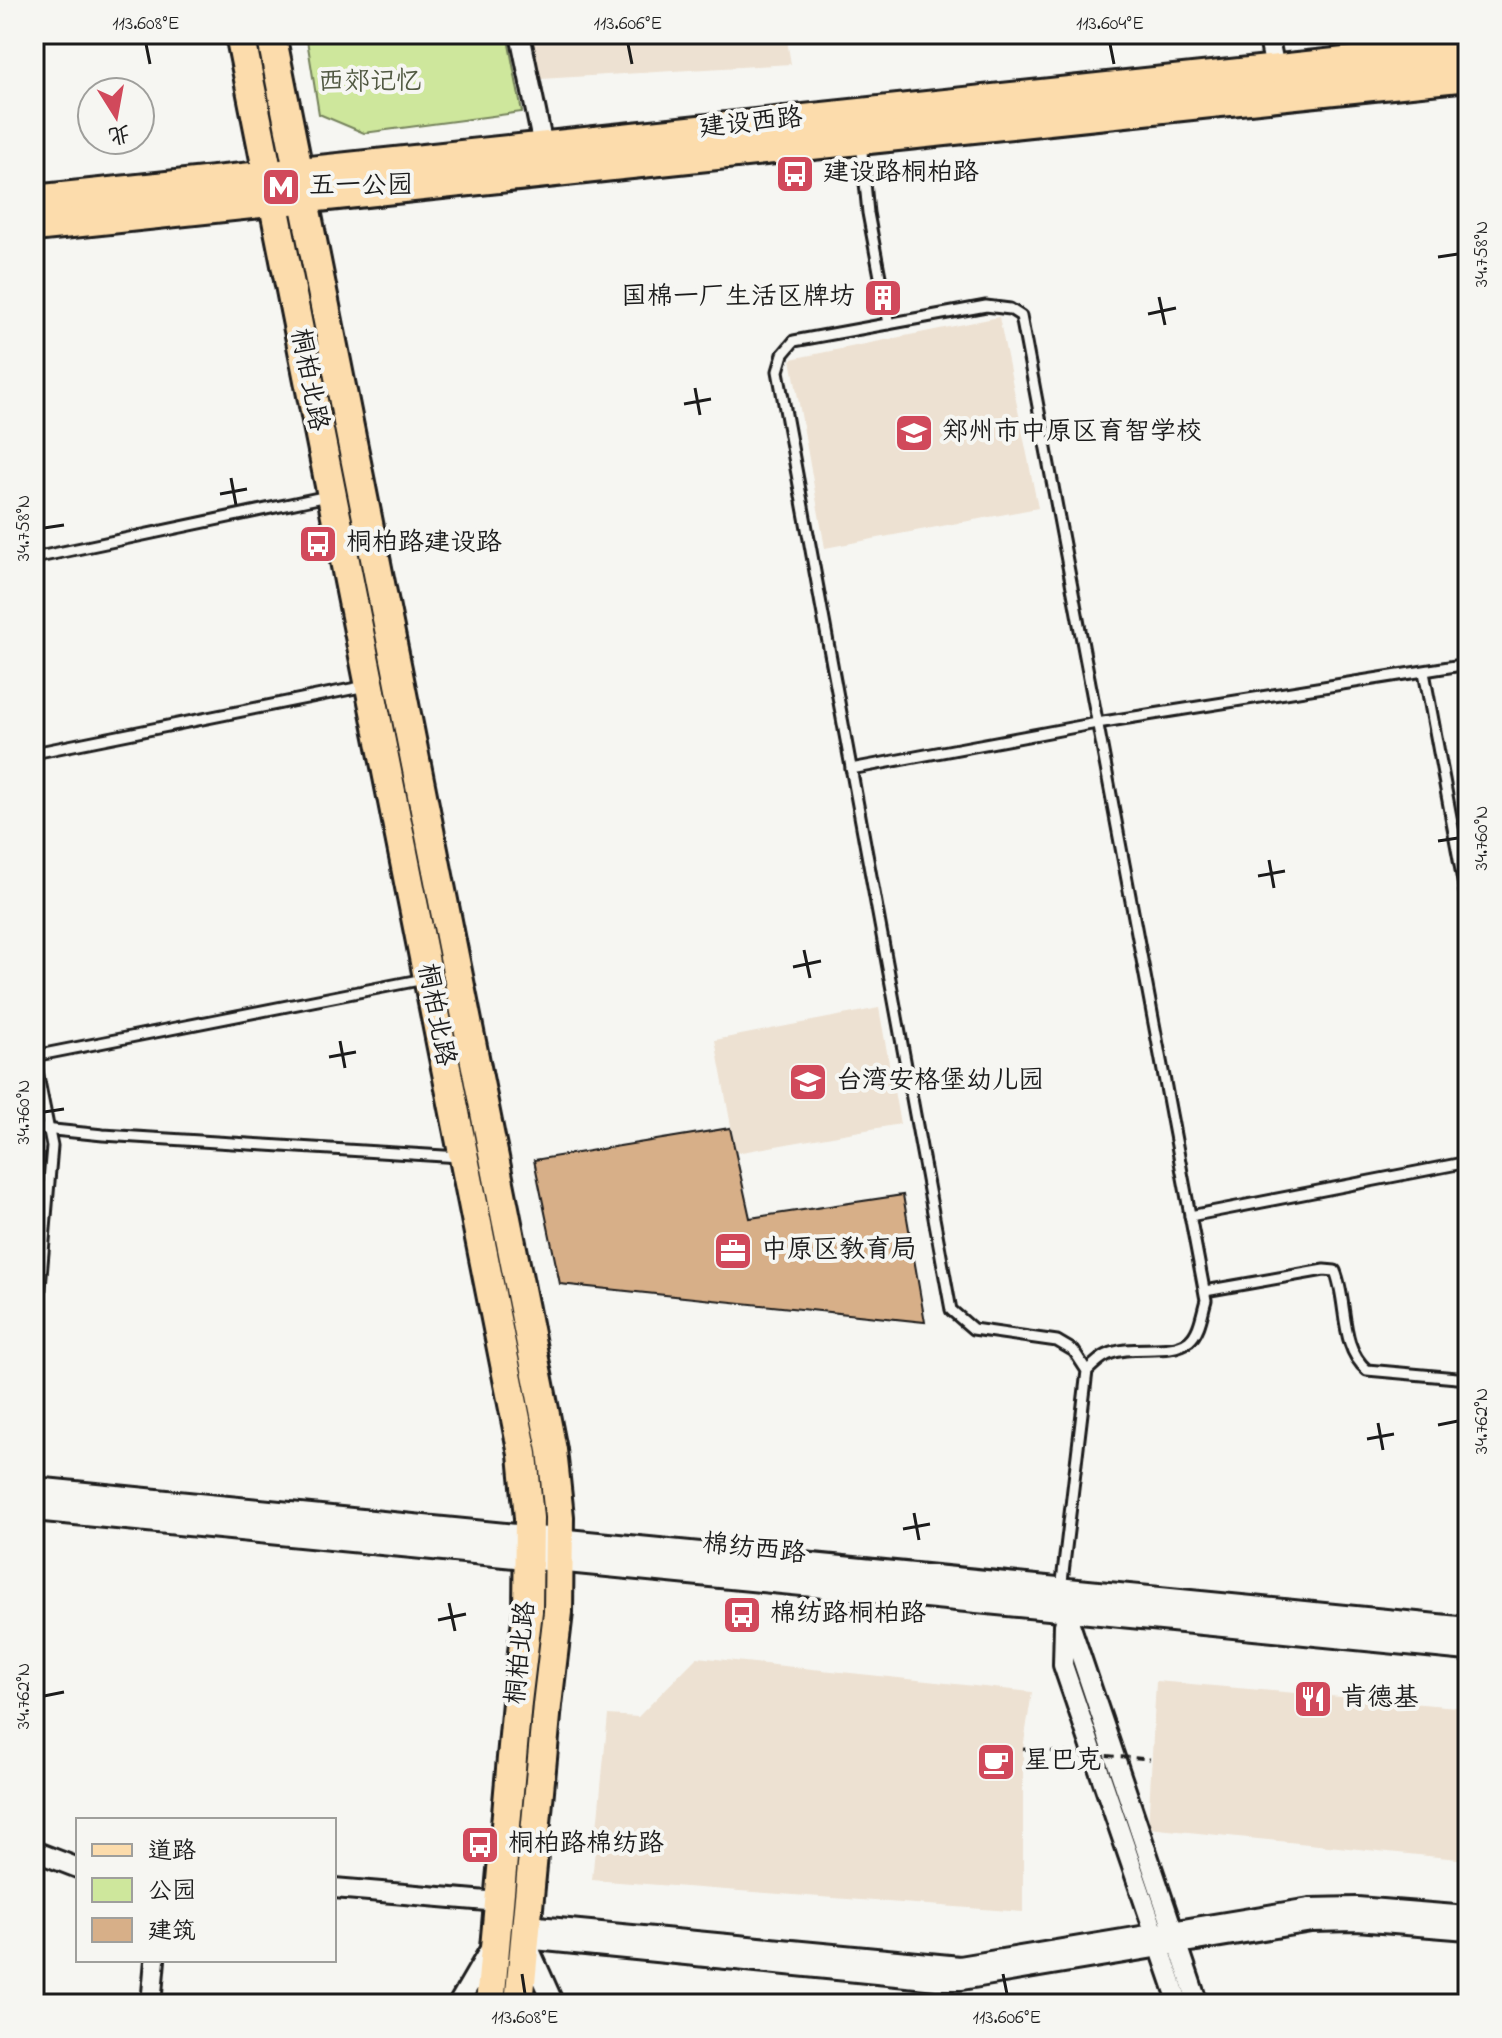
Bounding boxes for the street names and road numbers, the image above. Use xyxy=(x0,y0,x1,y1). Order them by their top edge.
street label: 建设西路 xyxy=(697,100,805,148)
street label: 桐柏北路 xyxy=(279,325,337,435)
street label: 桐柏北路 xyxy=(406,960,464,1070)
street label: 棉纺西路 xyxy=(700,1526,808,1574)
street label: 桐柏北路 xyxy=(498,1599,546,1707)

